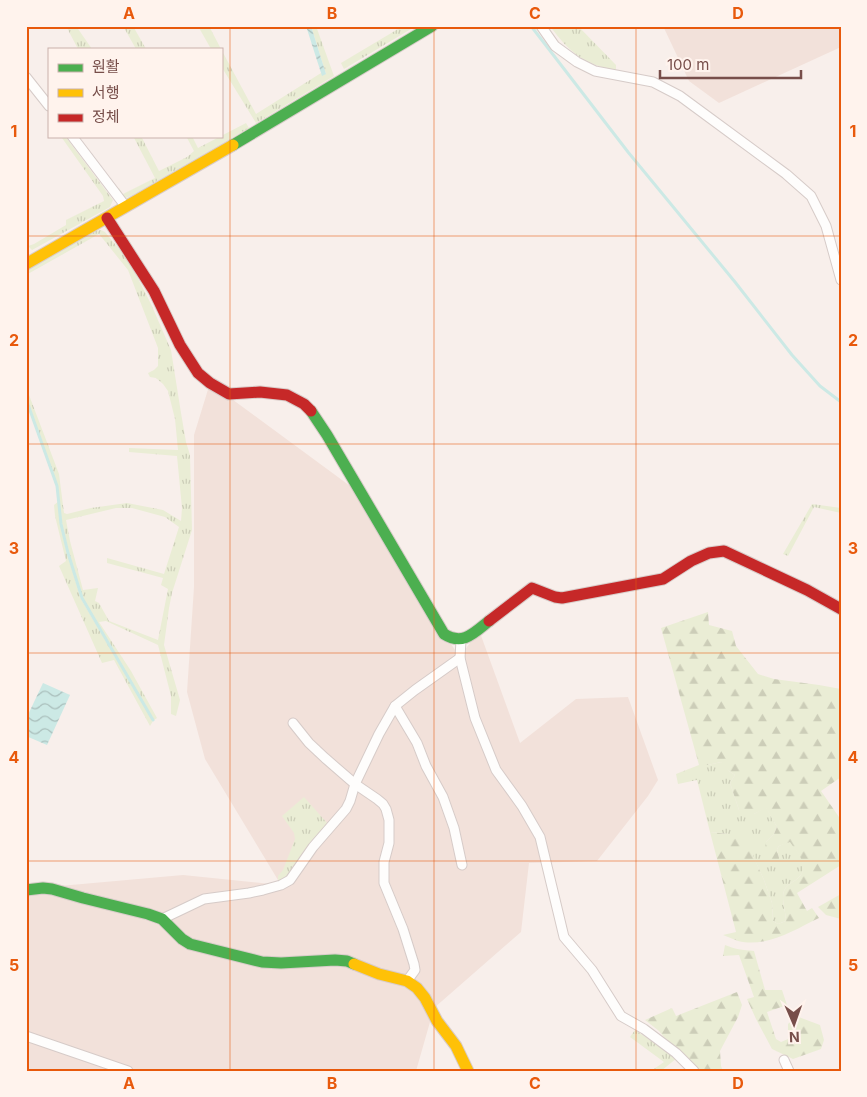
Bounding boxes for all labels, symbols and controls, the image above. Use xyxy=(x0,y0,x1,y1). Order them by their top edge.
text: A xyxy=(123,3,135,23)
text: B xyxy=(327,3,337,23)
text: C xyxy=(529,3,541,23)
text: D xyxy=(732,3,744,23)
legend xyxy=(48,48,222,138)
scale bar xyxy=(660,48,801,80)
text: 100 m xyxy=(667,55,709,74)
text: 원활 xyxy=(92,57,120,76)
text: 서행 xyxy=(92,83,120,102)
text: 정체 xyxy=(92,107,120,126)
text: 1 xyxy=(11,121,17,141)
text: 1 xyxy=(850,121,856,141)
text: 2 xyxy=(9,330,19,350)
text: 2 xyxy=(848,330,858,350)
text: 3 xyxy=(9,538,19,558)
text: 3 xyxy=(848,538,858,558)
text: 4 xyxy=(9,747,20,767)
text: 4 xyxy=(848,747,859,767)
text: 5 xyxy=(9,955,19,975)
text: 5 xyxy=(848,955,858,975)
north arrow xyxy=(770,1000,820,1050)
text: N xyxy=(789,1029,800,1046)
text: A xyxy=(123,1073,135,1093)
text: B xyxy=(327,1073,337,1093)
text: C xyxy=(529,1073,541,1093)
text: D xyxy=(732,1073,744,1093)

